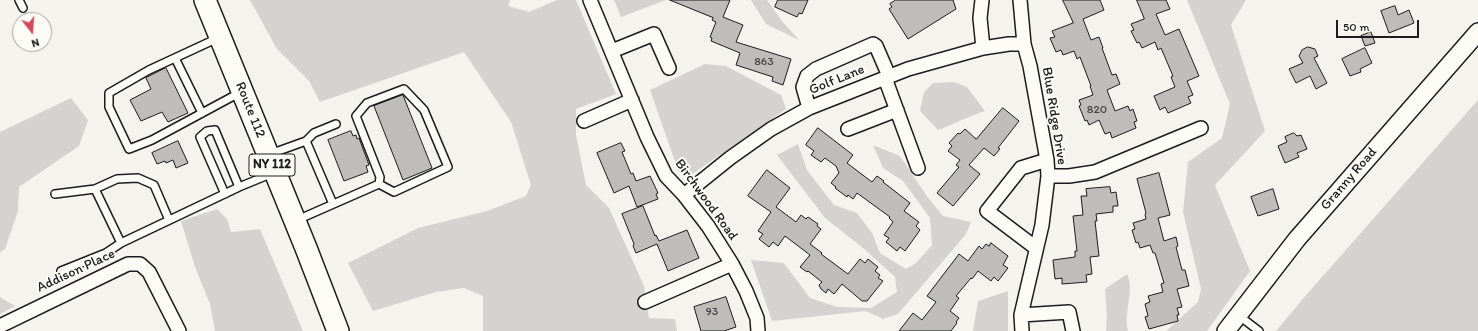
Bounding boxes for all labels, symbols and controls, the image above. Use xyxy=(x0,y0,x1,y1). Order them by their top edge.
north arrow xyxy=(12,12,52,52)
scale bar xyxy=(1338,12,1421,38)
text: 50 m xyxy=(1343,20,1369,34)
text: N xyxy=(30,36,41,50)
house number: 863 xyxy=(754,55,774,69)
street label: Golf Lane xyxy=(807,61,867,99)
street label: Blue Ridge Drive xyxy=(1038,66,1070,166)
street label: Route 112 xyxy=(231,80,269,140)
house number: 820 xyxy=(1087,103,1107,117)
street label: Granny Road xyxy=(1317,144,1381,214)
road number: NY 112 xyxy=(249,154,295,176)
street label: Birchwood Road xyxy=(671,156,741,244)
street label: Addison Place xyxy=(34,246,118,296)
house number: 93 xyxy=(706,305,718,319)

